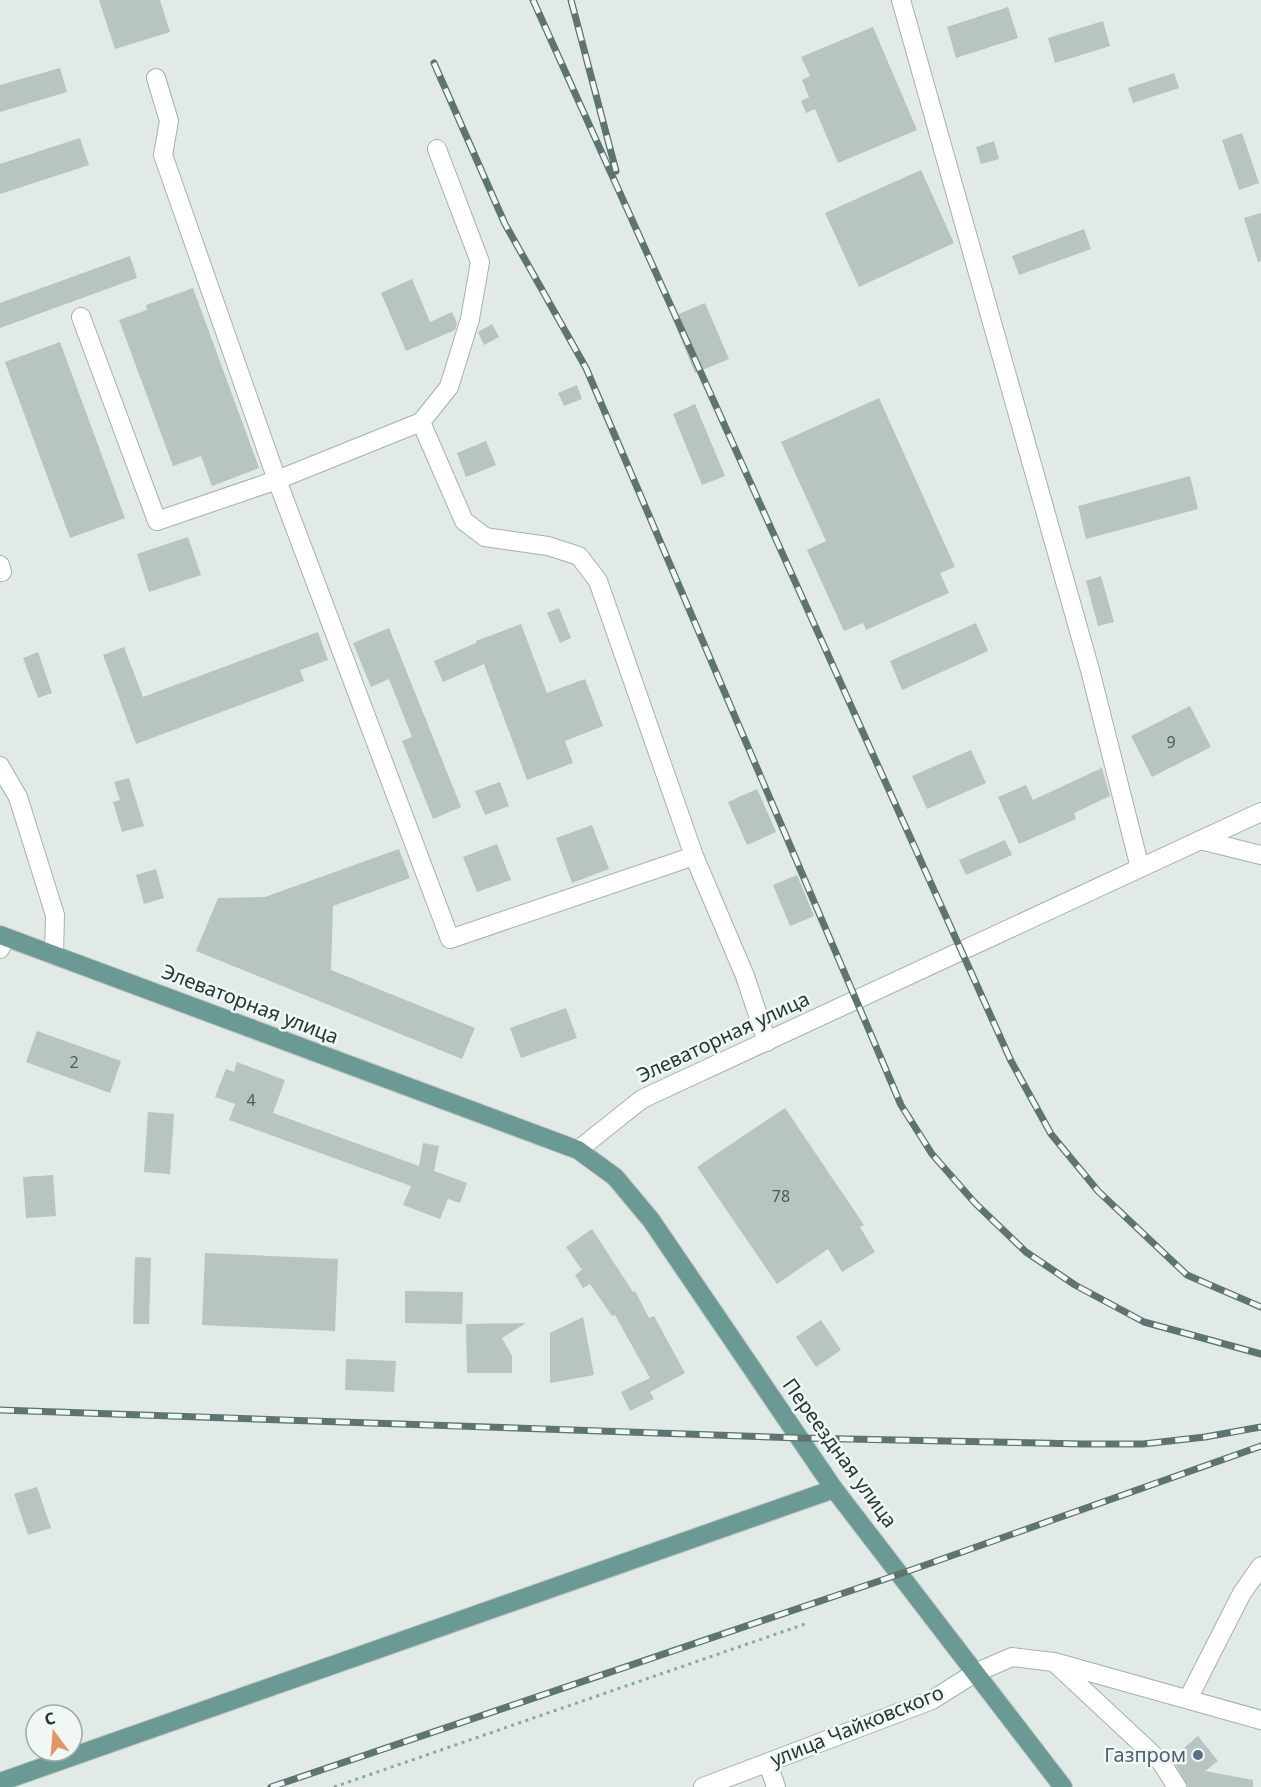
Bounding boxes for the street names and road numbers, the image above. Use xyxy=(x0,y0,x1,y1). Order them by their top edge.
street label: Элеваторная улица xyxy=(158,957,343,1050)
street label: Элеваторная улица xyxy=(632,985,814,1088)
street label: Переездная улица xyxy=(777,1373,904,1533)
street label: улица Чайковского xyxy=(766,1678,947,1773)

